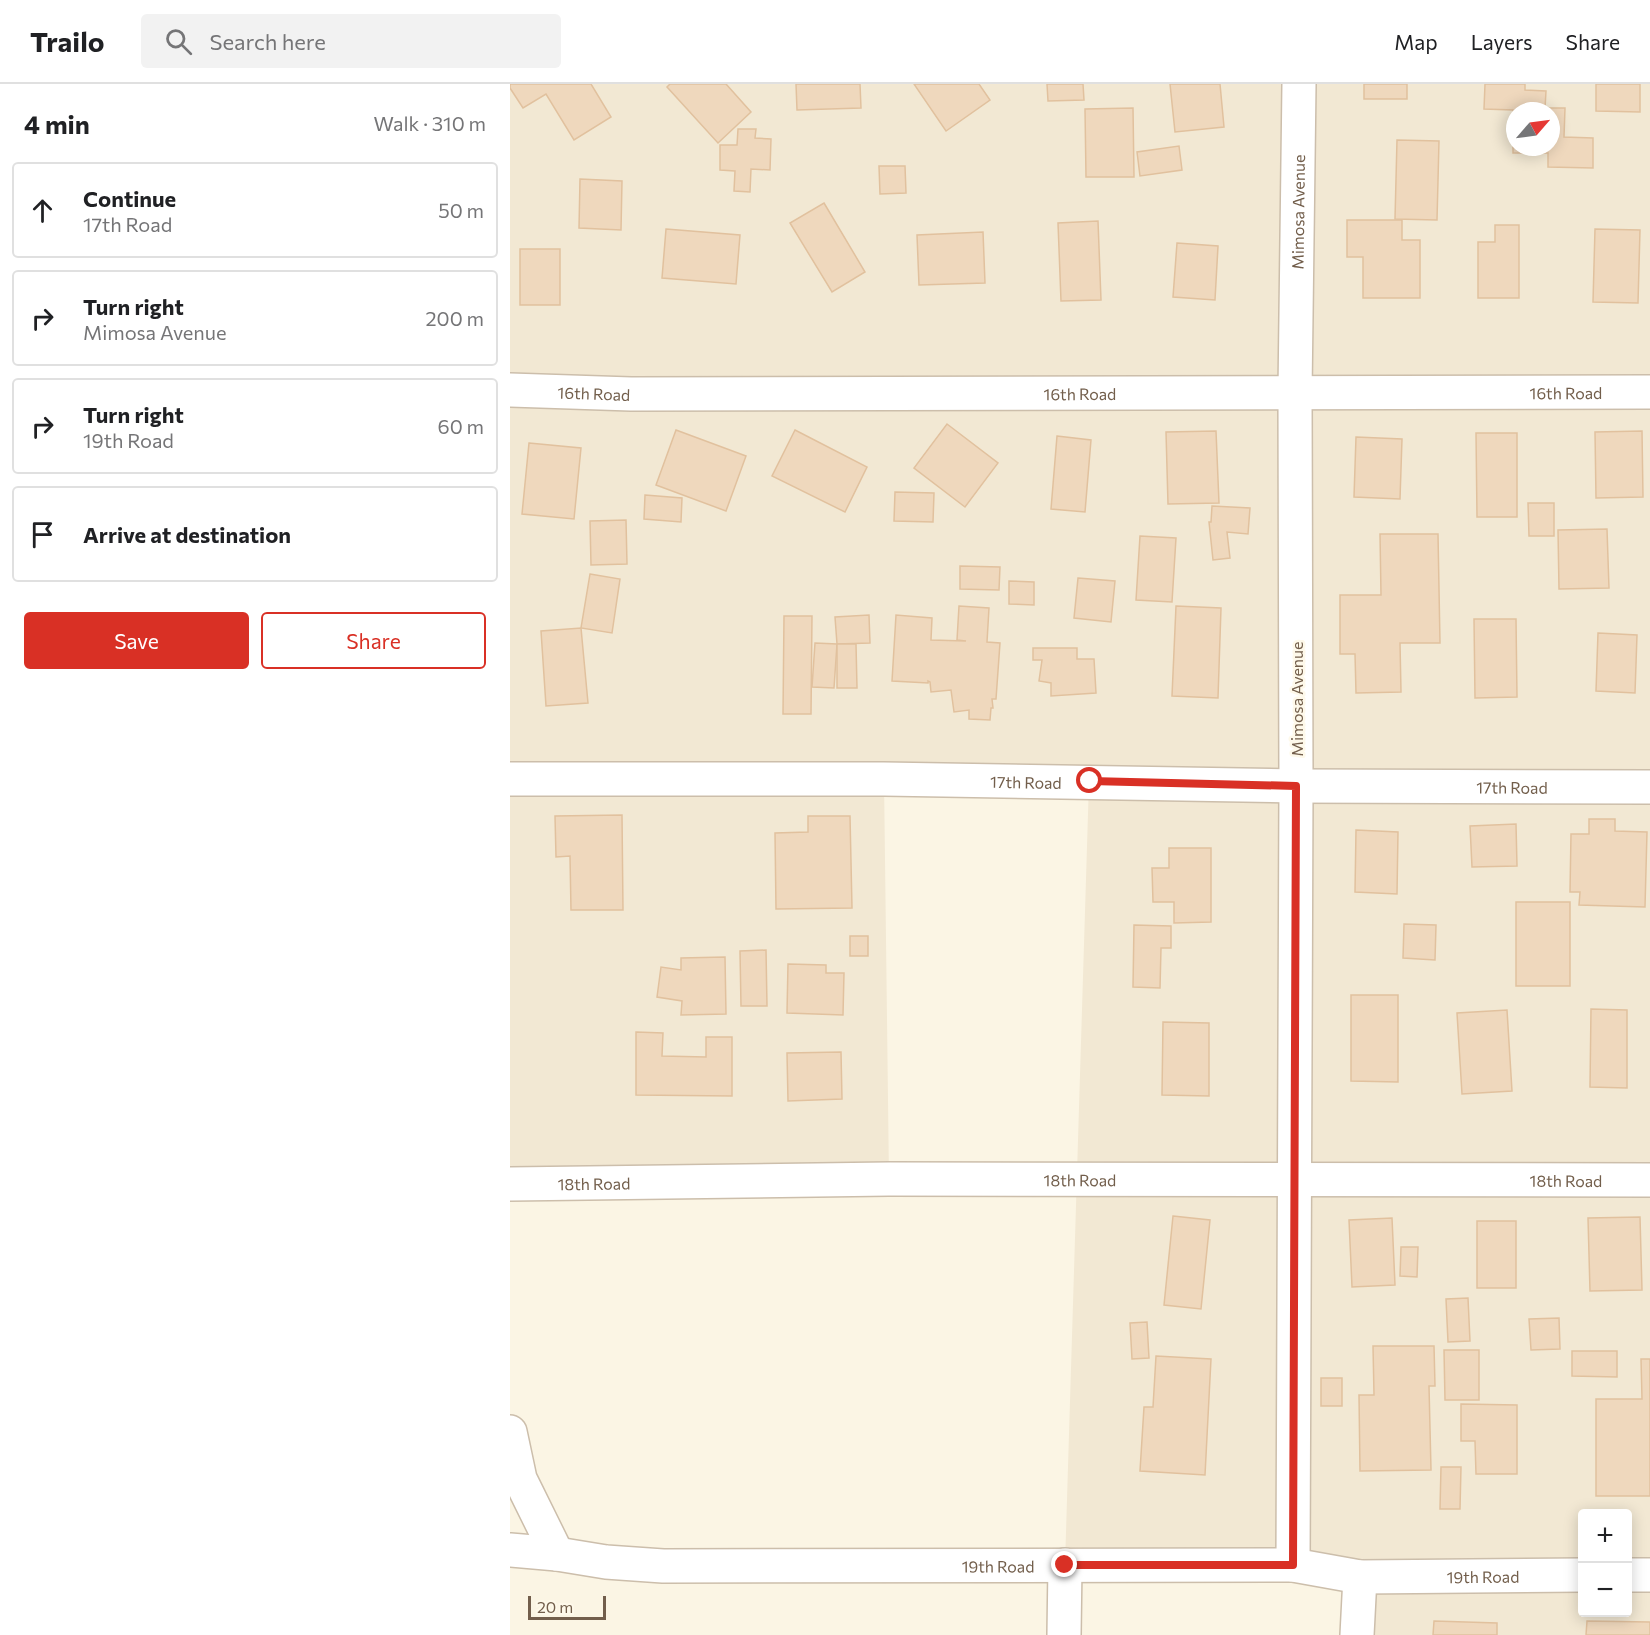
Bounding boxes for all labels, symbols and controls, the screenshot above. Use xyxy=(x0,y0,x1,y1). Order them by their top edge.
search box xyxy=(141,14,561,68)
text: Trailo xyxy=(30,24,105,58)
icon: search xyxy=(162,25,195,58)
text: Search here xyxy=(210,28,326,55)
text: Map xyxy=(1394,29,1438,54)
text: Layers xyxy=(1471,29,1533,54)
text: Share xyxy=(1566,29,1620,54)
north arrow xyxy=(1506,102,1560,156)
text: 4 min xyxy=(24,108,90,139)
text: Walk · 310 m xyxy=(374,111,486,135)
street label: Mimosa Avenue xyxy=(1287,154,1308,270)
text: Continue xyxy=(83,185,176,212)
icon: ahead xyxy=(26,194,59,227)
text: 50 m xyxy=(438,198,484,222)
text: 17th Road xyxy=(83,212,172,236)
text: Turn right xyxy=(83,293,184,320)
icon: right xyxy=(26,302,59,335)
text: 200 m xyxy=(426,306,484,330)
text: Mimosa Avenue xyxy=(83,320,227,344)
street label: 16th Road xyxy=(557,382,631,403)
street label: 16th Road xyxy=(1530,383,1602,402)
street label: 16th Road xyxy=(1044,384,1116,403)
text: Turn right xyxy=(83,401,184,428)
icon: right xyxy=(26,410,59,443)
text: 60 m xyxy=(438,414,484,438)
text: 19th Road xyxy=(83,428,174,452)
icon: arrive xyxy=(26,518,59,551)
text: Arrive at destination xyxy=(83,521,291,548)
button: Save xyxy=(24,612,249,669)
button: Share xyxy=(261,612,486,669)
street label: Mimosa Avenue xyxy=(1287,642,1306,756)
route start xyxy=(1076,767,1102,793)
street label: 17th Road xyxy=(990,771,1062,792)
street label: 17th Road xyxy=(1476,777,1548,796)
street label: 18th Road xyxy=(1044,1170,1116,1189)
street label: 18th Road xyxy=(1530,1170,1602,1189)
street label: 18th Road xyxy=(557,1173,630,1193)
map controls xyxy=(1578,1509,1632,1617)
button: + xyxy=(1578,1509,1632,1563)
route end xyxy=(1051,1551,1077,1577)
street label: 19th Road xyxy=(962,1556,1034,1575)
button: − xyxy=(1578,1563,1632,1617)
street label: 19th Road xyxy=(1447,1566,1519,1586)
scale bar xyxy=(528,1593,606,1620)
text: 20 m xyxy=(537,1597,573,1616)

